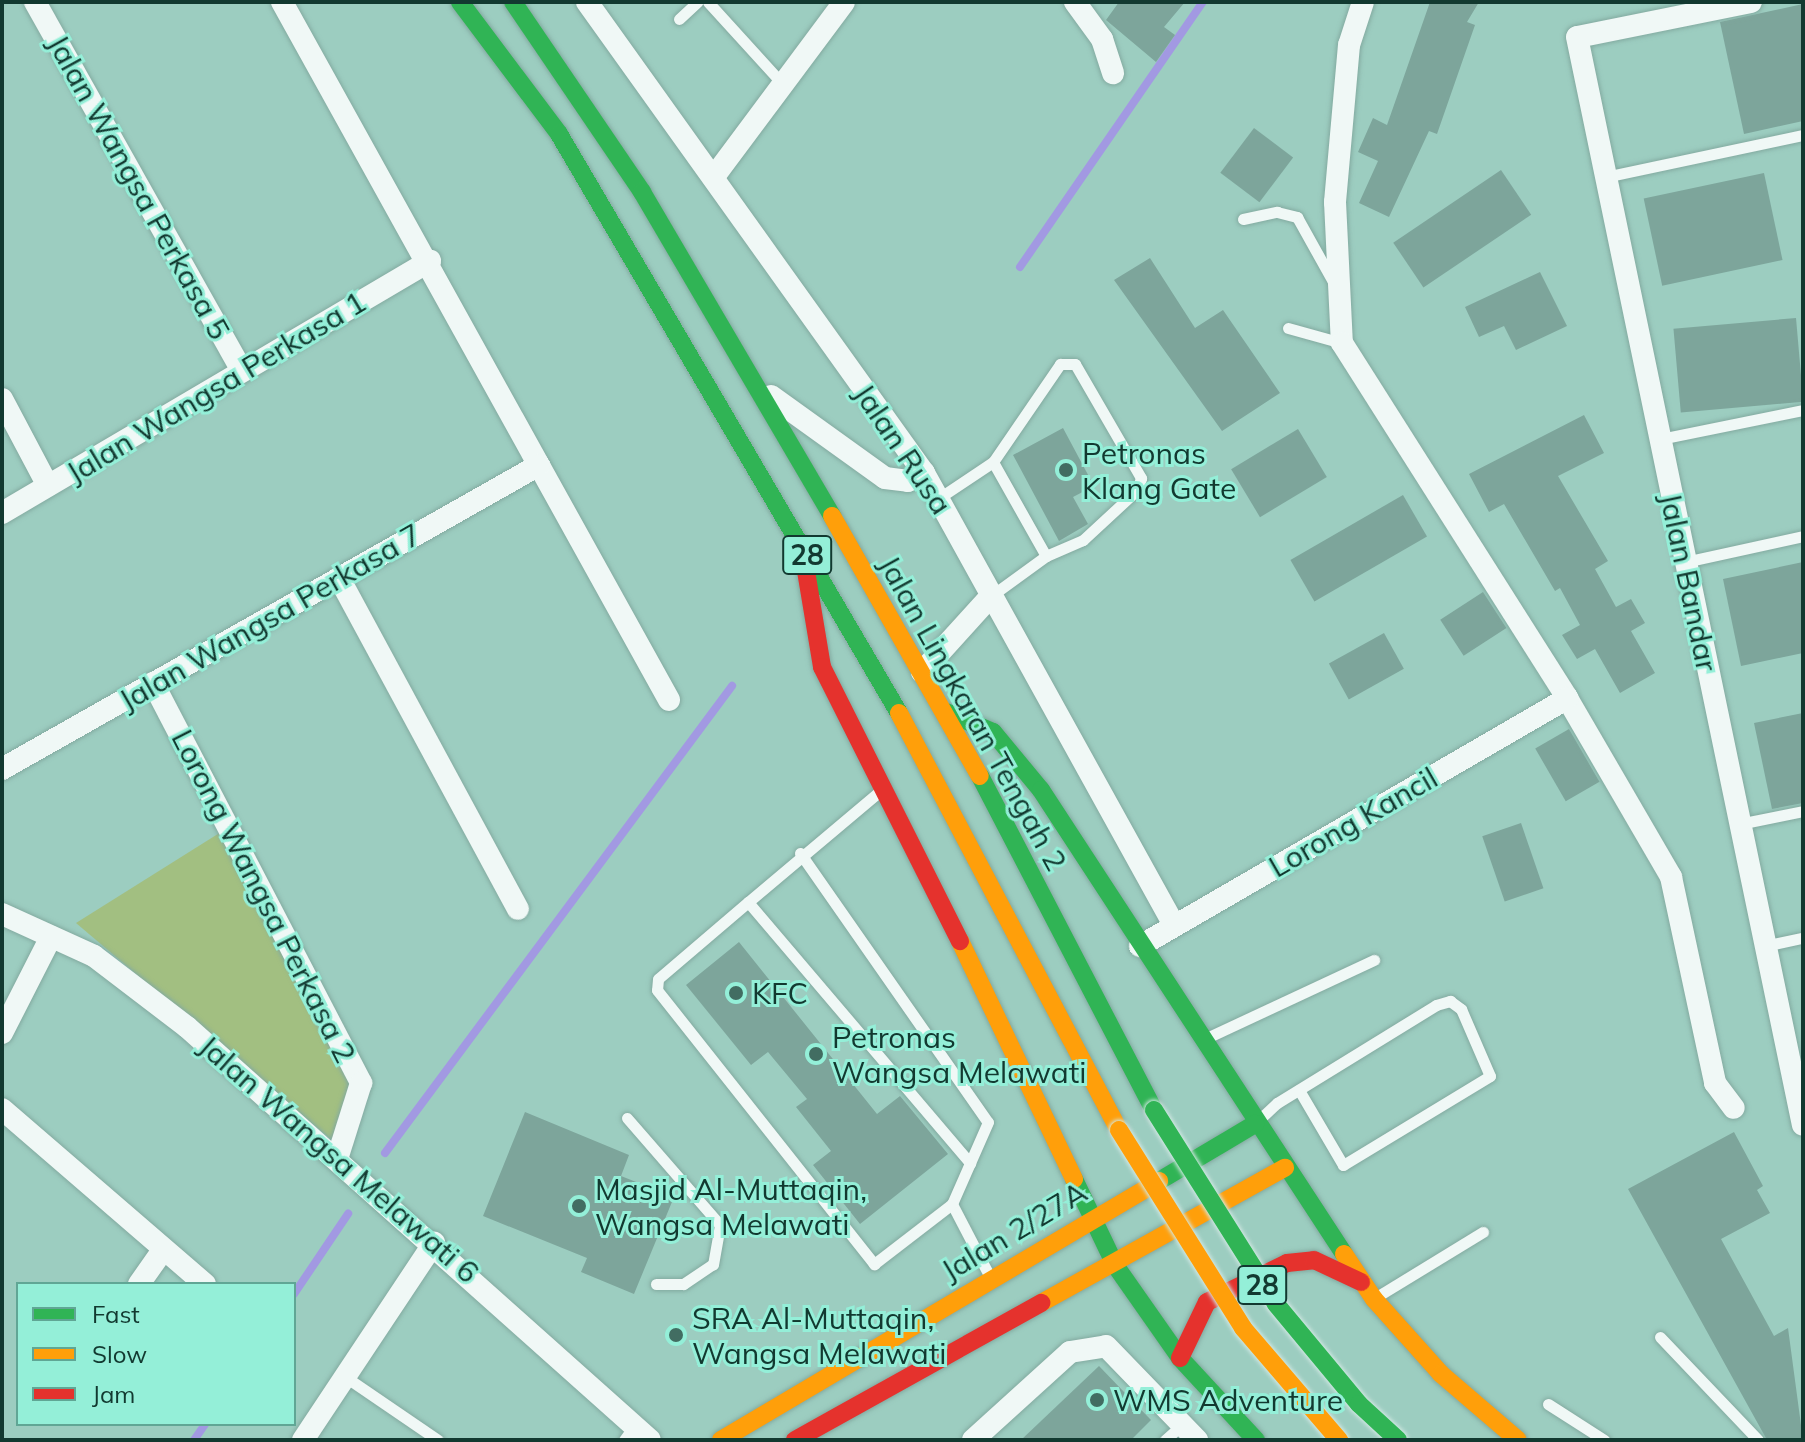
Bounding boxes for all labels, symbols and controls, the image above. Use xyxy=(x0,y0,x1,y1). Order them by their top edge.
street label: Jalan Wangsa Perkasa 5 xyxy=(40,28,238,346)
street label: Jalan Wangsa Perkasa 1 xyxy=(60,283,372,491)
street label: Jalan Rusa xyxy=(846,377,960,521)
place label: Petronas Klang Gate xyxy=(1082,435,1236,506)
marker: Petronas Klang Gate xyxy=(1057,461,1075,479)
street label: Jalan Bandar xyxy=(1653,490,1725,674)
street label: Jalan Wangsa Perkasa 7 xyxy=(113,516,427,718)
road number: 28 xyxy=(781,531,833,579)
street label: Jalan Lingkaran Tengah 2 xyxy=(871,549,1075,877)
street label: Lorong Wangsa Perkasa 2 xyxy=(164,724,364,1068)
street label: Lorong Kancil xyxy=(1262,759,1444,885)
place label: KFC xyxy=(752,975,808,1011)
marker: KFC xyxy=(727,984,745,1002)
place label: Petronas Wangsa Melawati xyxy=(832,1019,1086,1090)
street label: Jalan Wangsa Melawati 6 xyxy=(192,1028,486,1290)
marker: Petronas Wangsa Melawati xyxy=(807,1045,825,1063)
place label: Masjid Al-Muttaqin, Wangsa Melawati xyxy=(595,1171,867,1242)
street label: Jalan 2/27A xyxy=(935,1174,1093,1288)
marker: Masjid Al-Muttaqin, Wangsa Melawati xyxy=(570,1197,588,1215)
road number: 28 xyxy=(1236,1261,1288,1309)
legend xyxy=(16,1282,296,1426)
text: Fast xyxy=(92,1299,140,1329)
place label: SRA Al-Muttaqin, Wangsa Melawati xyxy=(692,1300,946,1370)
marker: SRA Al-Muttaqin, Wangsa Melawati xyxy=(667,1326,685,1344)
text: Slow xyxy=(92,1339,147,1369)
text: Jam xyxy=(92,1379,135,1409)
place label: WMS Adventure xyxy=(1113,1382,1343,1418)
marker: WMS Adventure xyxy=(1088,1391,1106,1409)

